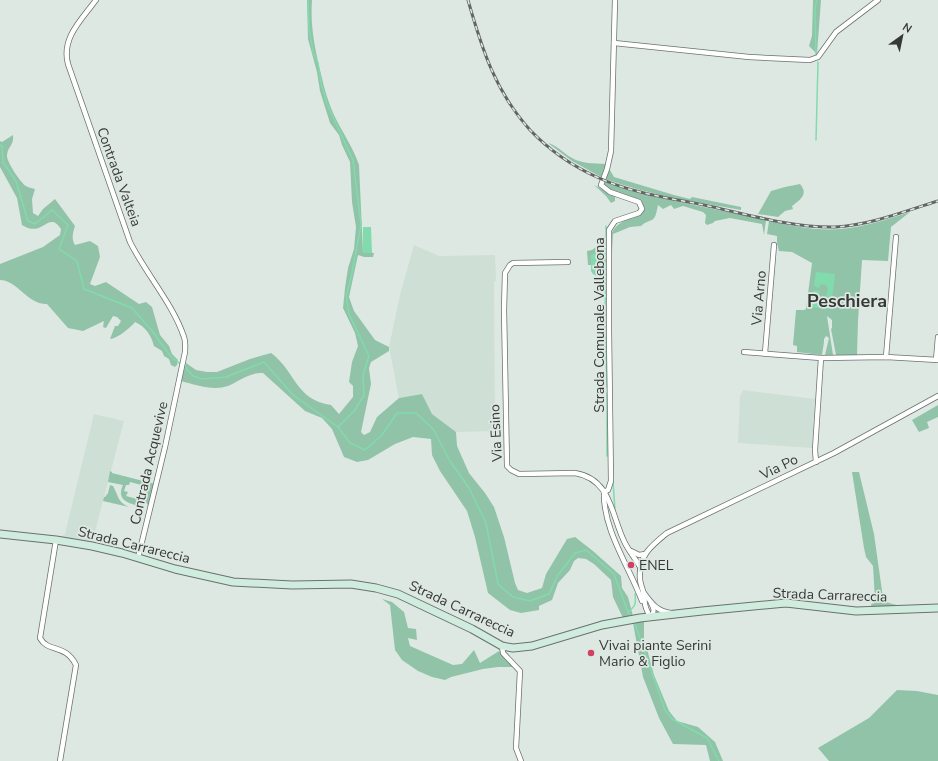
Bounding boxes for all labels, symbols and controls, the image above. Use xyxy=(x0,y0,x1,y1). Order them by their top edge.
north arrow xyxy=(882,16,922,56)
text: N xyxy=(900,20,915,37)
street label: Contrada Valteia xyxy=(92,125,146,229)
street label: Strada Comunale Vallebona xyxy=(590,237,609,413)
street label: Via Arno xyxy=(747,270,771,327)
district label: Peschiera xyxy=(807,289,887,313)
street label: Contrada Acquevive xyxy=(126,399,172,527)
street label: Via Esino xyxy=(485,403,507,463)
street label: Via Po xyxy=(756,450,801,485)
street label: Strada Carrareccia xyxy=(76,522,192,568)
place label: ENEL xyxy=(639,556,674,575)
marker: ENEL xyxy=(626,560,636,570)
street label: Strada Carrareccia xyxy=(406,576,518,642)
street label: Strada Carrareccia xyxy=(772,584,888,606)
place label: Vivai piante Serini Mario & Figlio xyxy=(598,636,711,671)
marker: Vivai piante Serini Mario & Figlio xyxy=(586,648,596,658)

